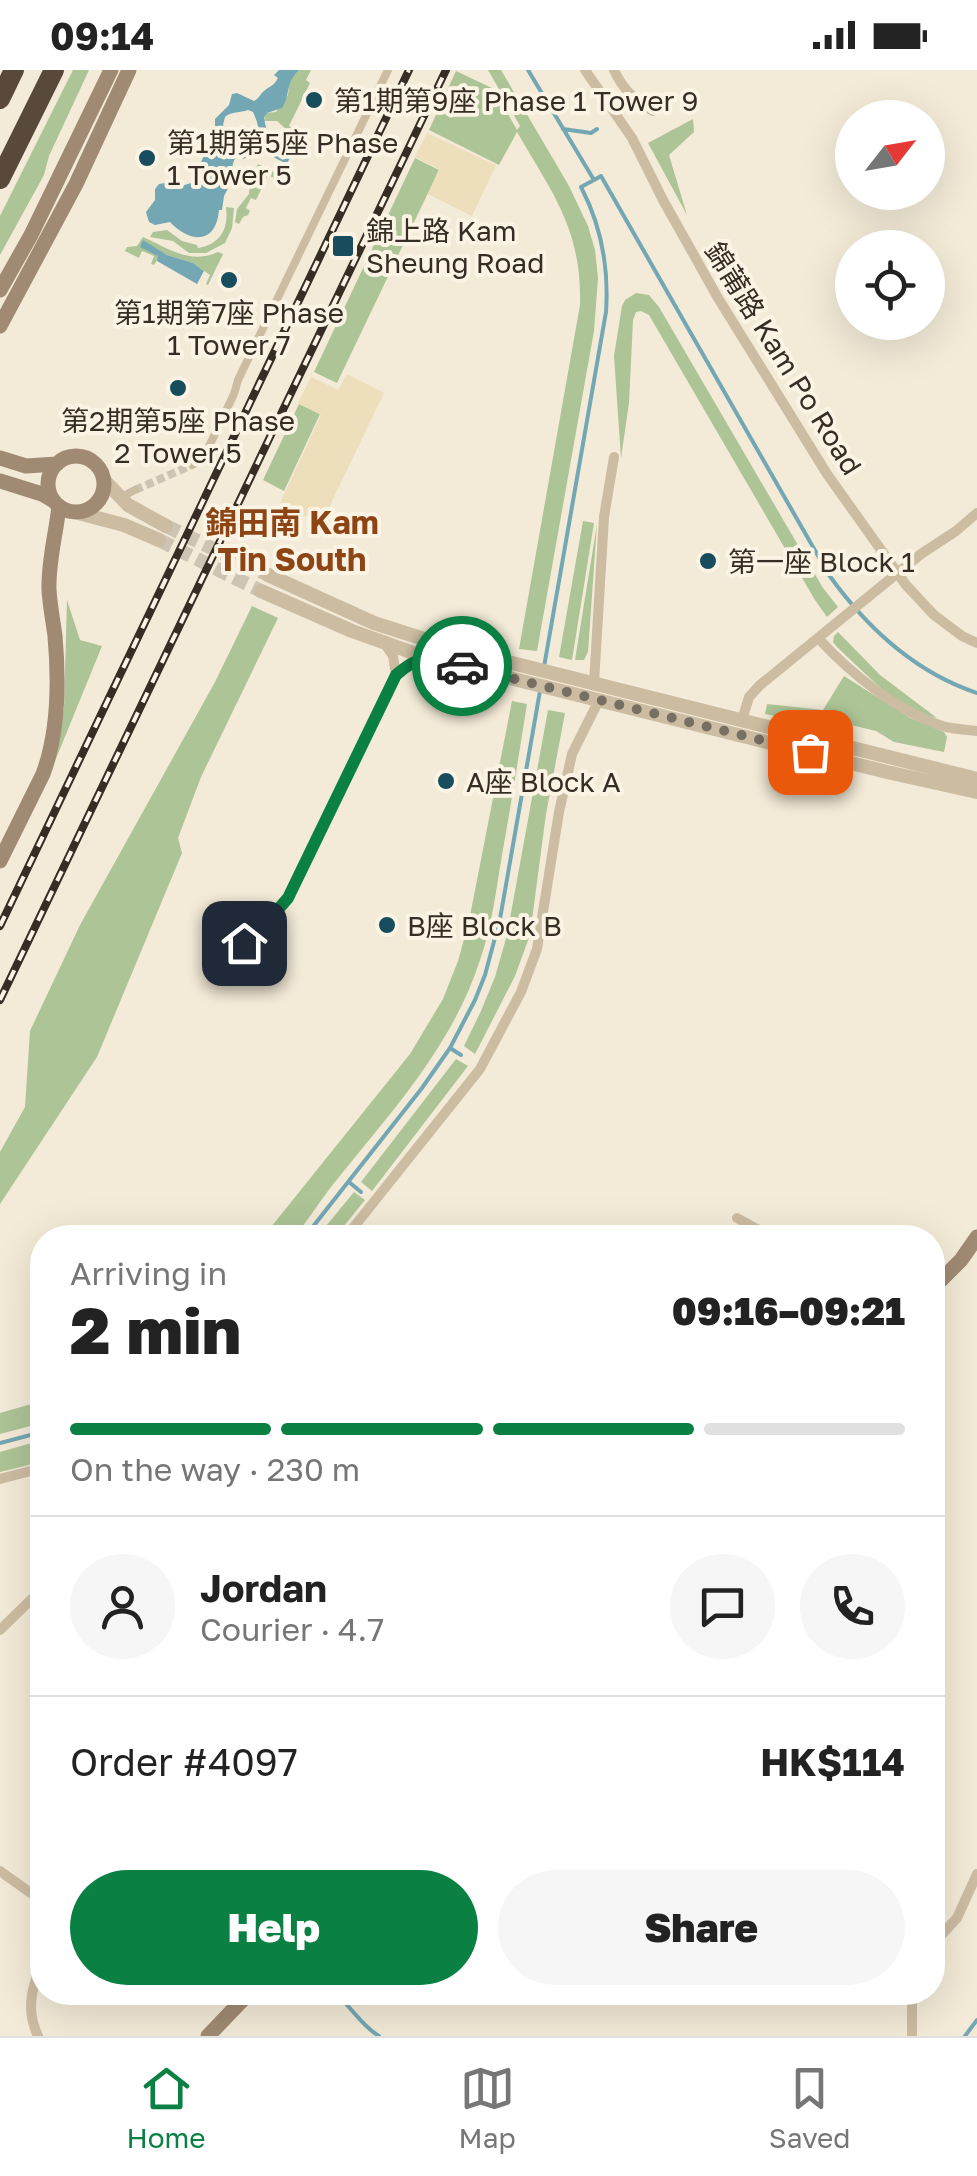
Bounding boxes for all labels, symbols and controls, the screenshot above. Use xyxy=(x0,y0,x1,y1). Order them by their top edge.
text: 09:14 xyxy=(50,13,154,58)
place label: 第1期第9座 Phase 1 Tower 9 xyxy=(334,84,698,117)
marker: 第1期第9座 Phase 1 Tower 9 xyxy=(303,89,325,111)
north arrow xyxy=(835,100,945,210)
map controls xyxy=(835,100,945,340)
place label: 第1期第5座 Phase 1 Tower 5 xyxy=(167,126,398,191)
marker: 第1期第5座 Phase 1 Tower 5 xyxy=(136,147,158,169)
place label: 錦上路 Kam Sheung Road xyxy=(366,214,544,279)
button: locate xyxy=(835,230,945,340)
marker: 錦上路 Kam Sheung Road xyxy=(330,233,356,259)
street label: 錦莆路 Kam Po Road xyxy=(699,236,869,480)
marker: 第1期第7座 Phase 1 Tower 7 xyxy=(218,269,240,291)
place label: 第1期第7座 Phase 1 Tower 7 xyxy=(114,296,344,361)
marker: 第2期第5座 Phase 2 Tower 5 xyxy=(167,377,189,399)
place label: 第2期第5座 Phase 2 Tower 5 xyxy=(61,404,295,469)
district label: 錦田南 Kam Tin South xyxy=(205,503,379,578)
place label: 第一座 Block 1 xyxy=(728,545,915,578)
marker: 第一座 Block 1 xyxy=(697,550,719,572)
courier xyxy=(412,616,512,716)
icon: car xyxy=(435,639,490,694)
pin xyxy=(768,710,853,795)
icon: bag xyxy=(783,725,838,780)
place label: A座 Block A xyxy=(466,765,621,798)
marker: A座 Block A xyxy=(435,770,457,792)
pin xyxy=(202,901,287,986)
place label: B座 Block B xyxy=(407,909,562,942)
marker: B座 Block B xyxy=(376,914,398,936)
icon: home xyxy=(217,916,272,971)
text: Arriving in xyxy=(70,1254,227,1292)
text: 09:16–09:21 xyxy=(672,1288,905,1333)
text: 2 min xyxy=(70,1290,241,1368)
text: On the way · 230 m xyxy=(70,1450,360,1488)
button: person xyxy=(70,1554,175,1659)
button: chat xyxy=(670,1554,775,1659)
button: phone xyxy=(800,1554,905,1659)
text: Jordan xyxy=(200,1565,327,1610)
text: Courier · 4.7 xyxy=(200,1610,384,1648)
text: Order #4097 xyxy=(70,1739,298,1784)
text: HK$114 xyxy=(760,1739,905,1784)
button: Help xyxy=(70,1870,478,1985)
button: Share xyxy=(498,1870,905,1985)
tab: Home xyxy=(127,2061,206,2154)
tab: Map xyxy=(459,2061,516,2154)
tab: Saved xyxy=(769,2061,851,2154)

